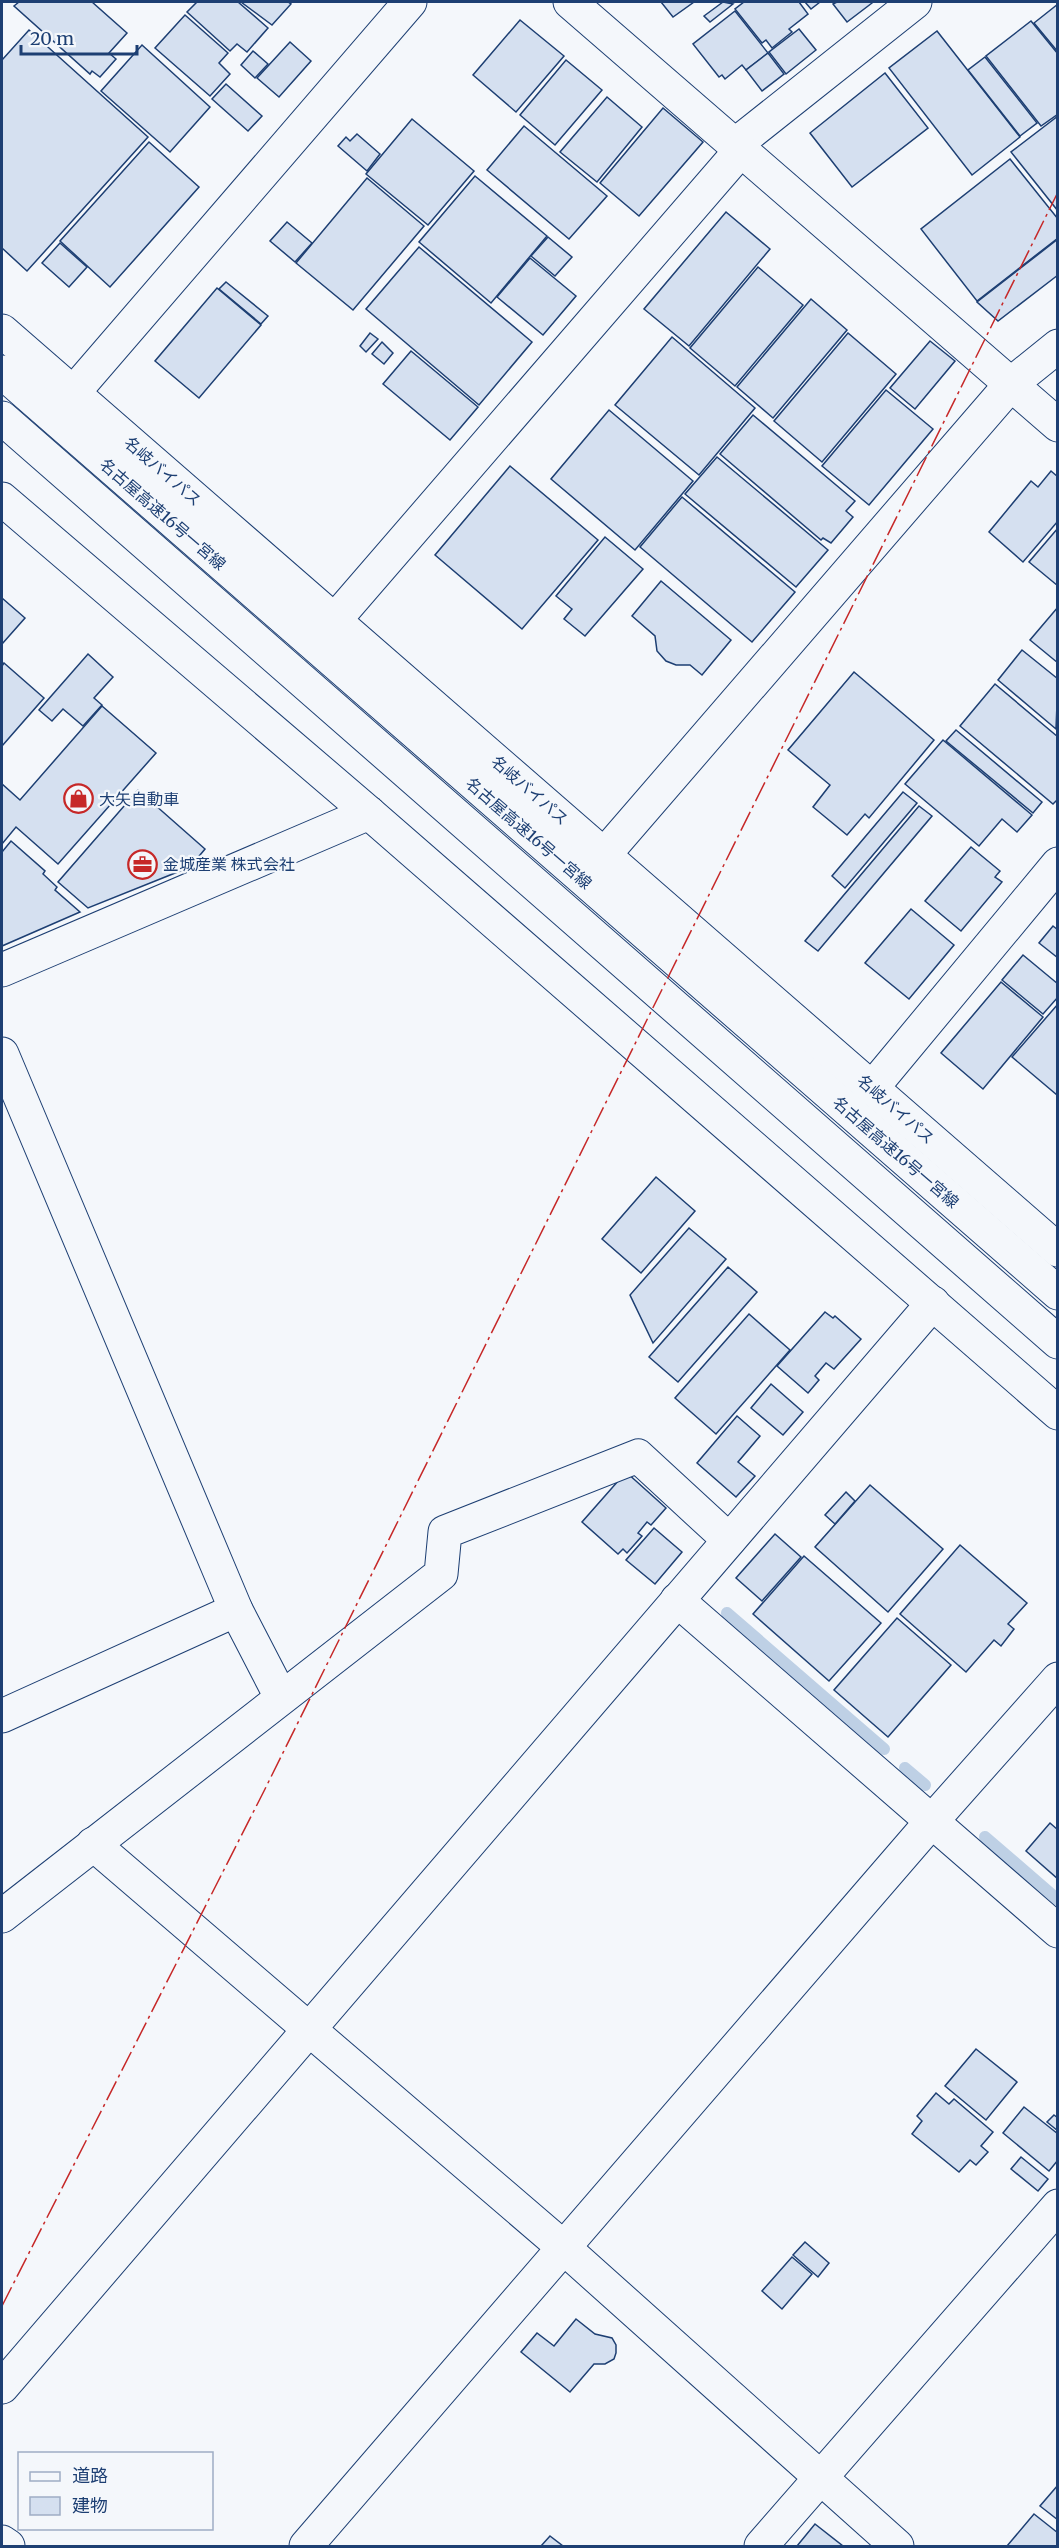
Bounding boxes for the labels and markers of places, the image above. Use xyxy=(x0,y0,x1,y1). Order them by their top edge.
shop icon: 大矢自動車 xyxy=(62,783,94,815)
place label: 大矢自動車 xyxy=(99,789,179,809)
office icon: 金城産業 株式会社 xyxy=(126,848,158,880)
place label: 金城産業 株式会社 xyxy=(163,854,295,874)

